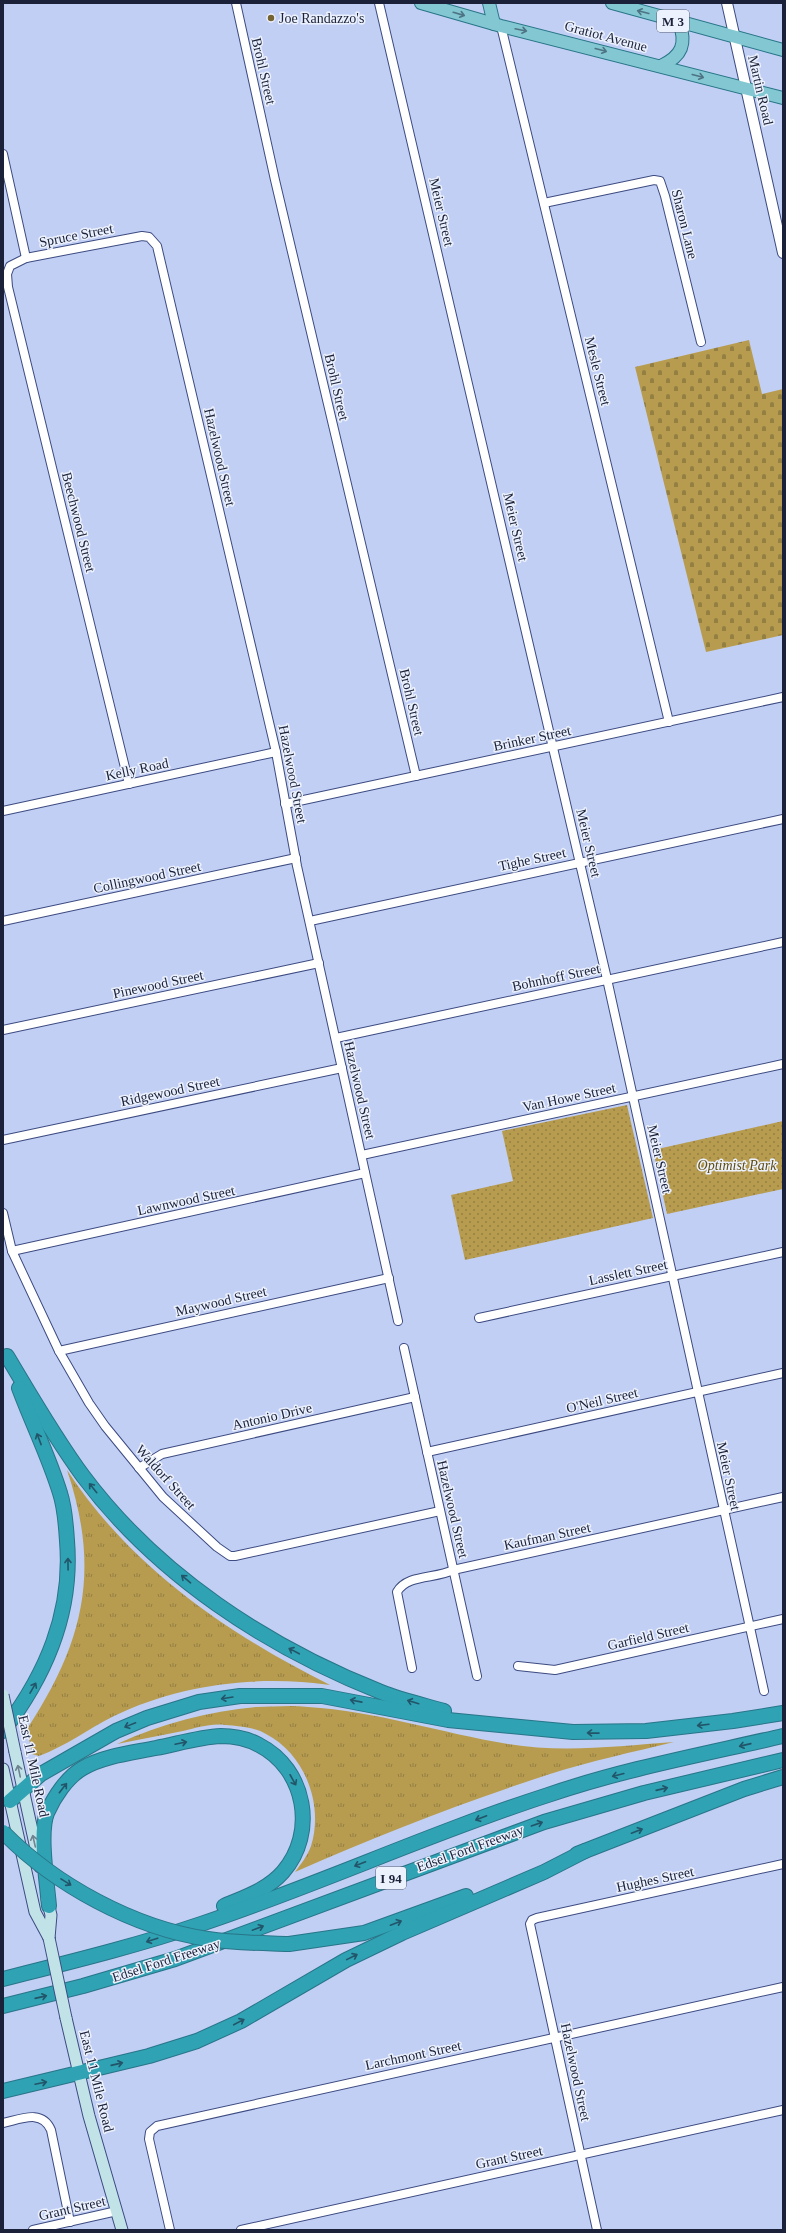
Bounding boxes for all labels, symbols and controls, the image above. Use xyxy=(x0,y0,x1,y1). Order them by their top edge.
one-way arrow xyxy=(636,8,649,15)
one-way arrow xyxy=(452,10,465,18)
road number: M 3 xyxy=(657,10,689,32)
place label: Joe Randazzo's xyxy=(279,11,364,26)
marker: Joe Randazzo's xyxy=(266,13,276,23)
street label: Gratiot Avenue xyxy=(563,18,649,55)
one-way arrow xyxy=(515,27,528,35)
street label: Brohl Street xyxy=(249,36,278,106)
one-way arrow xyxy=(595,47,608,55)
street label: Martin Road xyxy=(745,54,776,126)
one-way arrow xyxy=(691,73,704,80)
street label: Meier Street xyxy=(426,177,457,248)
street label: Sharon Lane xyxy=(669,188,700,260)
street label: Spruce Street xyxy=(38,221,114,250)
street label: Mesle Street xyxy=(582,335,613,407)
street label: Brohl Street xyxy=(322,352,351,422)
street label: Hazelwood Street xyxy=(201,407,238,508)
street label: Beechwood Street xyxy=(59,471,98,574)
street label: Meier Street xyxy=(500,492,531,563)
street label: Brohl Street xyxy=(397,667,426,737)
street label: Brinker Street xyxy=(492,723,572,754)
street label: Hazelwood Street xyxy=(276,724,309,825)
street label: Kelly Road xyxy=(104,755,170,783)
street label: Meier Street xyxy=(573,808,604,879)
street label: Tighe Street xyxy=(497,845,567,874)
street label: Collingwood Street xyxy=(92,859,202,896)
street label: Bohnhoff Street xyxy=(511,961,602,994)
street label: Pinewood Street xyxy=(111,968,205,1001)
street label: Hazelwood Street xyxy=(341,1040,378,1141)
street label: Ridgewood Street xyxy=(119,1074,221,1109)
street label: Van Howe Street xyxy=(521,1080,617,1115)
street label: Meier Street xyxy=(644,1124,675,1195)
park label: Optimist Park xyxy=(698,1158,777,1173)
street label: Lawnwood Street xyxy=(136,1183,236,1218)
street label: Lasslett Street xyxy=(588,1257,669,1288)
street label: Maywood Street xyxy=(174,1284,268,1319)
street label: O'Neil Street xyxy=(565,1385,639,1416)
street label: Antonio Drive xyxy=(231,1400,313,1433)
one-way arrow xyxy=(34,1434,42,1446)
street label: Meier Street xyxy=(714,1441,743,1512)
street label: Waldorf Street xyxy=(133,1442,199,1513)
street label: Hazelwood Street xyxy=(434,1459,471,1560)
one-way arrow xyxy=(89,1483,98,1494)
street label: Kaufman Street xyxy=(502,1520,592,1553)
one-way arrow xyxy=(65,1558,72,1571)
one-way arrow xyxy=(181,1575,191,1584)
street label: Garfield Street xyxy=(606,1620,690,1653)
one-way arrow xyxy=(288,1647,300,1654)
one-way arrow xyxy=(29,1682,37,1694)
one-way arrow xyxy=(221,1694,234,1702)
one-way arrow xyxy=(350,1697,363,1705)
one-way arrow xyxy=(407,1698,420,1705)
street label: East 11 Mile Road xyxy=(15,1714,52,1819)
one-way arrow xyxy=(697,1721,710,1728)
one-way arrow xyxy=(124,1722,136,1730)
one-way arrow xyxy=(587,1729,600,1737)
one-way arrow xyxy=(174,1739,187,1747)
one-way arrow xyxy=(739,1742,752,1750)
one-way arrow xyxy=(15,1765,23,1778)
one-way arrow xyxy=(612,1772,625,1779)
one-way arrow xyxy=(290,1774,298,1786)
one-way arrow xyxy=(58,1782,67,1793)
one-way arrow xyxy=(656,1784,669,1792)
one-way arrow xyxy=(476,1814,488,1822)
one-way arrow xyxy=(531,1820,544,1827)
street label: Edsel Ford Freeway xyxy=(415,1822,526,1875)
one-way arrow xyxy=(630,1826,642,1834)
one-way arrow xyxy=(30,1834,37,1847)
one-way arrow xyxy=(354,1861,366,1869)
street label: Hughes Street xyxy=(615,1864,695,1895)
road number: I 94 xyxy=(376,1867,406,1889)
one-way arrow xyxy=(61,1878,72,1887)
one-way arrow xyxy=(390,1918,402,1926)
one-way arrow xyxy=(252,1924,264,1932)
street label: Edsel Ford Freeway xyxy=(110,1936,222,1985)
one-way arrow xyxy=(146,1937,159,1944)
one-way arrow xyxy=(346,1953,358,1961)
one-way arrow xyxy=(34,1992,47,2000)
one-way arrow xyxy=(233,2017,245,2025)
street label: Hazelwood Street xyxy=(558,2022,593,2123)
street label: East 11 Mile Road xyxy=(77,2029,116,2133)
street label: Larchmont Street xyxy=(364,2038,462,2073)
one-way arrow xyxy=(110,2059,123,2067)
one-way arrow xyxy=(34,2078,47,2086)
street label: Grant Street xyxy=(474,2143,544,2172)
street label: Grant Street xyxy=(37,2194,107,2223)

